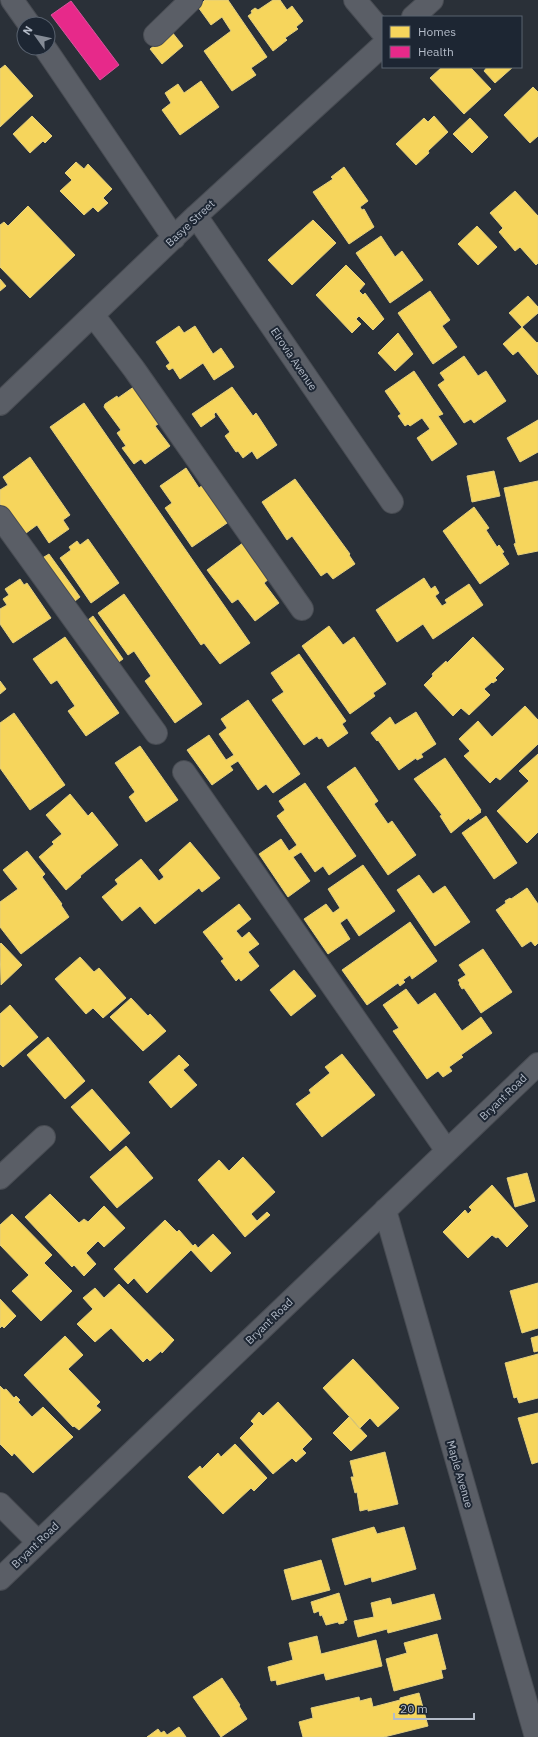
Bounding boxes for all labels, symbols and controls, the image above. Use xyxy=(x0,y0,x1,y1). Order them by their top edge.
north arrow xyxy=(16,16,56,56)
legend xyxy=(382,16,522,68)
text: N xyxy=(20,23,36,38)
text: Homes xyxy=(418,24,456,39)
text: Health xyxy=(418,44,454,59)
street label: Basye Street xyxy=(162,196,218,249)
street label: Elrovia Avenue xyxy=(268,325,320,393)
street label: Bryant Road xyxy=(476,1071,530,1123)
street label: Bryant Road xyxy=(242,1295,296,1347)
street label: Maple Avenue xyxy=(444,1439,476,1509)
street label: Bryant Road xyxy=(8,1519,62,1571)
scale bar xyxy=(394,1695,474,1721)
text: 20 m xyxy=(400,1701,428,1716)

